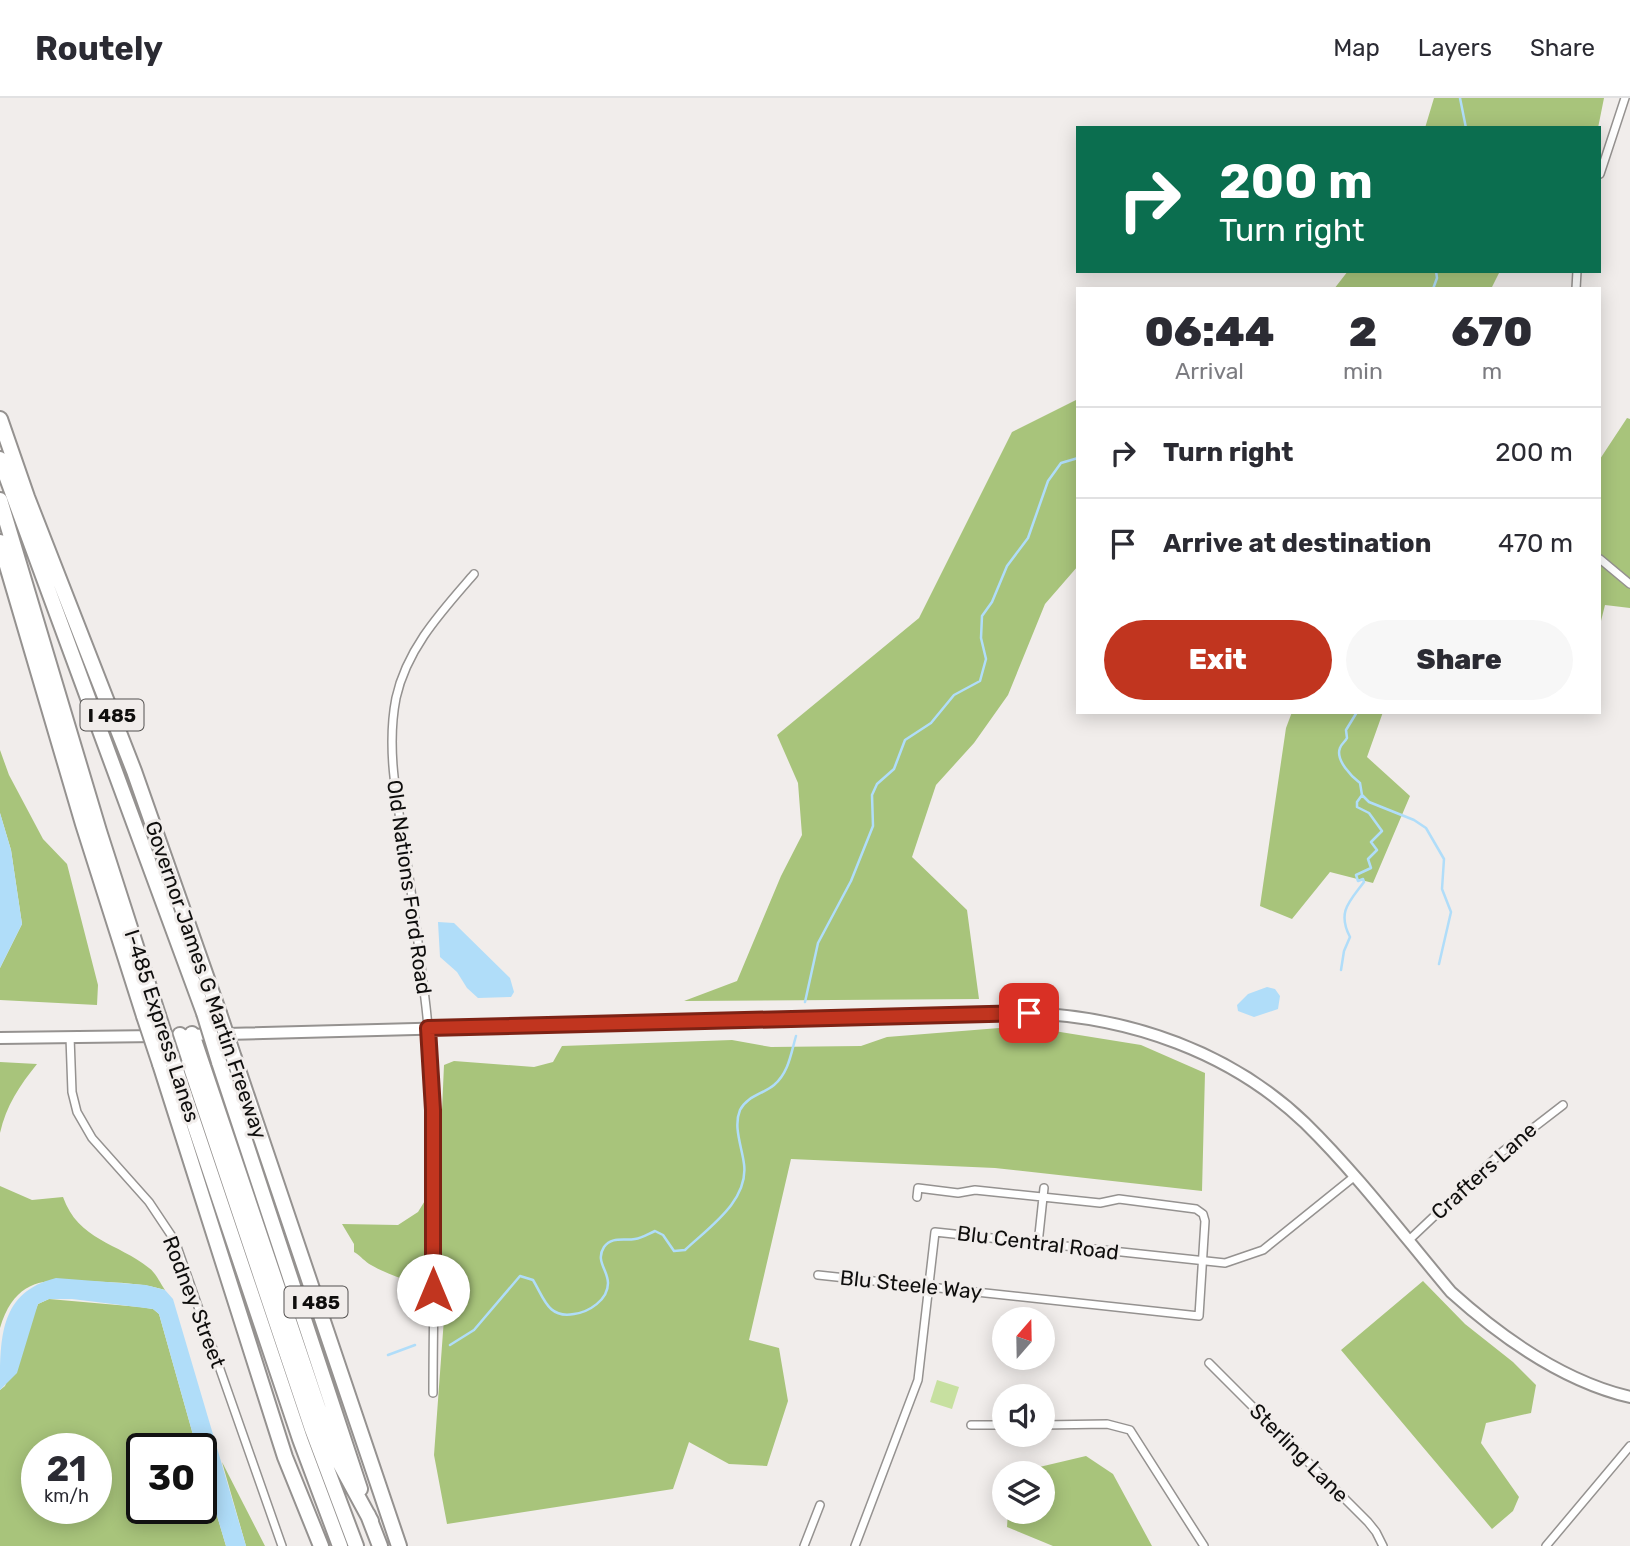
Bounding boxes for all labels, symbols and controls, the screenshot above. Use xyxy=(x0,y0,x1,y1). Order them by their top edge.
text: Routely xyxy=(35,29,163,68)
text: Map xyxy=(1333,34,1380,62)
text: Layers xyxy=(1418,34,1492,62)
text: Share xyxy=(1530,34,1595,62)
text: 200 m xyxy=(1219,152,1373,210)
icon: right xyxy=(1104,154,1195,245)
text: Turn right xyxy=(1219,211,1364,249)
text: 06:44 xyxy=(1144,307,1274,357)
text: 2 xyxy=(1349,307,1377,357)
text: 670 xyxy=(1451,307,1533,357)
text: Arrival xyxy=(1175,357,1244,385)
text: min xyxy=(1343,357,1383,385)
text: m xyxy=(1482,357,1502,385)
icon: right xyxy=(1104,434,1142,472)
text: Turn right xyxy=(1163,437,1293,468)
text: 200 m xyxy=(1495,437,1573,468)
icon: arrive xyxy=(1104,525,1142,563)
text: Arrive at destination xyxy=(1163,528,1431,559)
text: 470 m xyxy=(1498,528,1573,559)
button: Exit xyxy=(1104,620,1332,700)
button: Share xyxy=(1346,620,1573,700)
road number: I 485 xyxy=(80,700,144,730)
street label: Old Nations Ford Road xyxy=(382,778,437,996)
street label: Governor James G Martin Freeway xyxy=(140,817,273,1143)
street label: I-485 Express Lanes xyxy=(120,926,205,1125)
pin xyxy=(999,983,1059,1043)
icon: arrive xyxy=(1010,994,1048,1032)
street label: Crafters Lane xyxy=(1426,1117,1541,1224)
street label: Blu Central Road xyxy=(956,1220,1120,1265)
street label: Rodney Street xyxy=(158,1232,231,1371)
position arrow xyxy=(396,1253,470,1327)
street label: Blu Steele Way xyxy=(839,1265,984,1304)
road number: I 485 xyxy=(284,1286,348,1318)
north arrow xyxy=(992,1307,1055,1370)
map controls xyxy=(992,1307,1055,1524)
button: sound xyxy=(992,1384,1055,1447)
street label: Sterling Lane xyxy=(1245,1398,1354,1507)
speed limit sign: 30 xyxy=(126,1433,217,1524)
text: 21 xyxy=(46,1448,87,1490)
button: layers xyxy=(992,1461,1055,1524)
text: km/h xyxy=(44,1485,89,1507)

